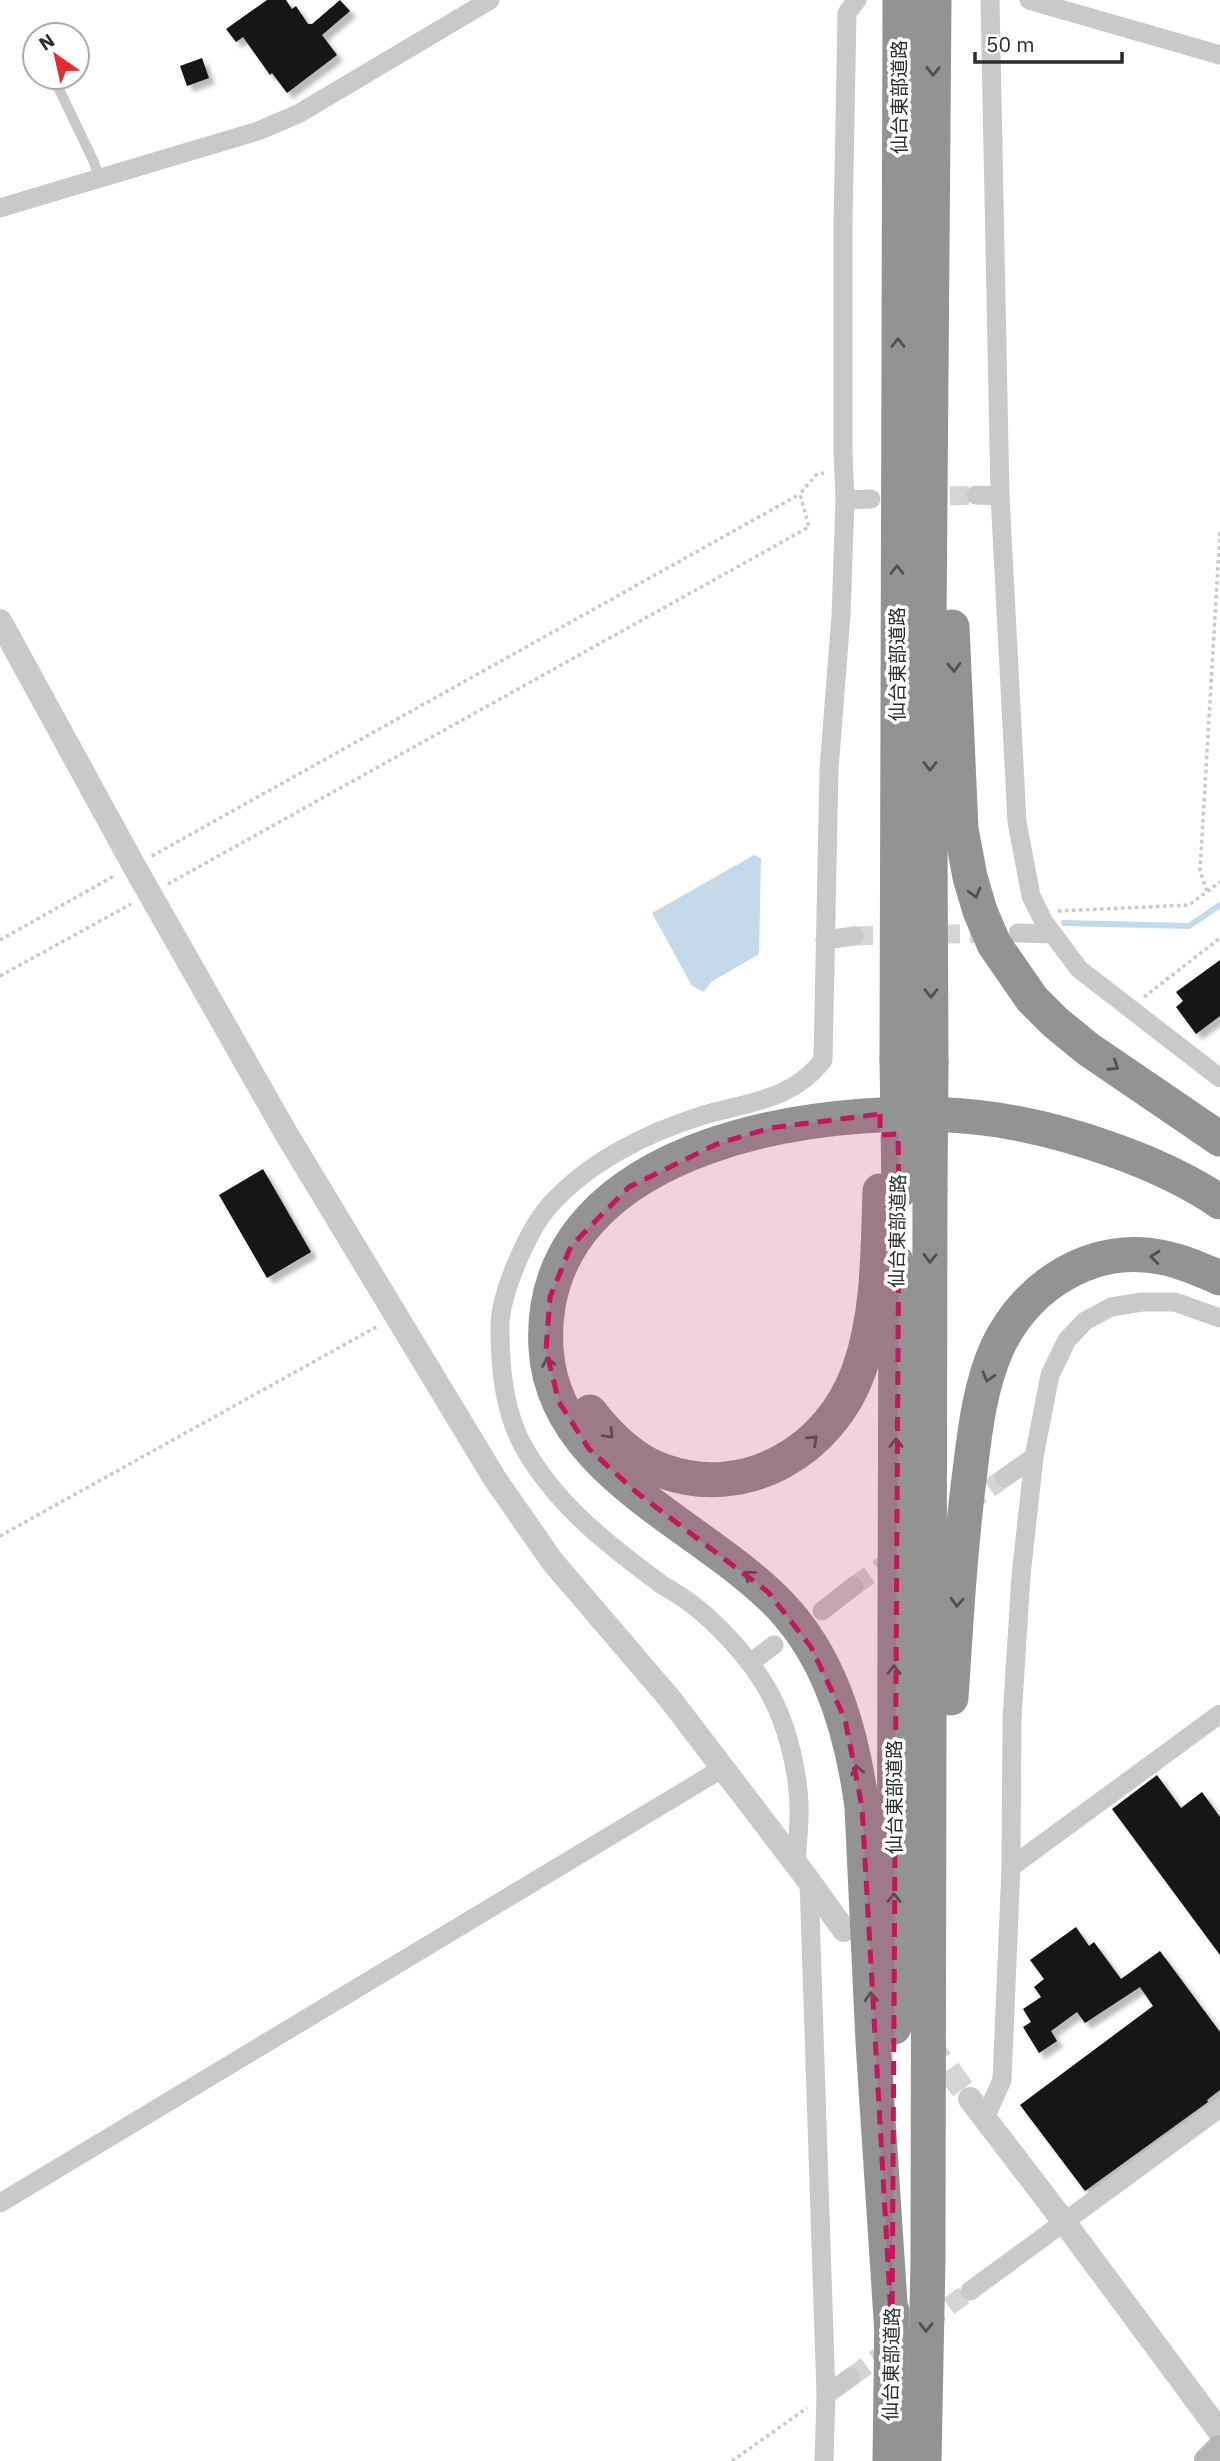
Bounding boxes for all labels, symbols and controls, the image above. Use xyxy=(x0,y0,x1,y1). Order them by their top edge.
north arrow xyxy=(21,21,91,91)
scale bar xyxy=(975,21,1122,65)
text: N xyxy=(34,28,59,56)
text: 50 m xyxy=(986,30,1035,58)
street label: 仙台東部道路 xyxy=(887,40,911,154)
one-way arrow xyxy=(925,67,941,77)
one-way arrow xyxy=(890,337,906,348)
one-way arrow xyxy=(889,565,905,575)
street label: 仙台東部道路 xyxy=(885,607,909,721)
one-way arrow xyxy=(946,662,961,673)
one-way arrow xyxy=(922,761,938,771)
one-way arrow xyxy=(967,887,981,899)
one-way arrow xyxy=(923,988,939,999)
one-way arrow xyxy=(1106,1058,1119,1071)
street label: 仙台東部道路 xyxy=(884,1174,910,1288)
one-way arrow xyxy=(1150,1250,1161,1265)
one-way arrow xyxy=(922,1253,937,1264)
one-way arrow xyxy=(541,1356,556,1368)
one-way arrow xyxy=(981,1371,996,1383)
one-way arrow xyxy=(601,1426,614,1439)
one-way arrow xyxy=(805,1435,818,1448)
one-way arrow xyxy=(888,1437,904,1448)
one-way arrow xyxy=(744,1571,757,1583)
one-way arrow xyxy=(950,1597,965,1608)
one-way arrow xyxy=(887,1665,902,1676)
street label: 仙台東部道路 xyxy=(882,1740,906,1854)
one-way arrow xyxy=(850,1764,865,1776)
one-way arrow xyxy=(886,1892,902,1903)
one-way arrow xyxy=(863,1991,878,2002)
street label: 仙台東部道路 xyxy=(878,2307,904,2421)
one-way arrow xyxy=(919,2322,934,2333)

